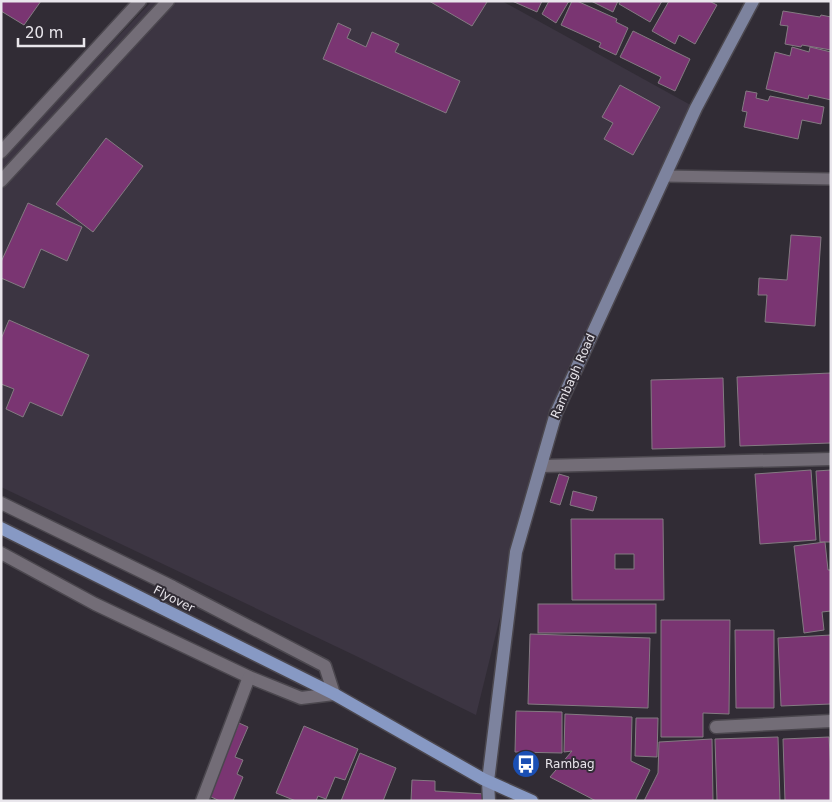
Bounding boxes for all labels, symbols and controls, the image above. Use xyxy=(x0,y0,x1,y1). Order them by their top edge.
scale bar xyxy=(18,15,84,47)
text: 20 m xyxy=(25,24,63,42)
street label: Rambagh Road xyxy=(548,331,598,421)
street label: Flyover xyxy=(151,583,197,615)
bus stop icon: Rambag xyxy=(511,749,541,779)
place label: Rambag xyxy=(545,757,595,771)

